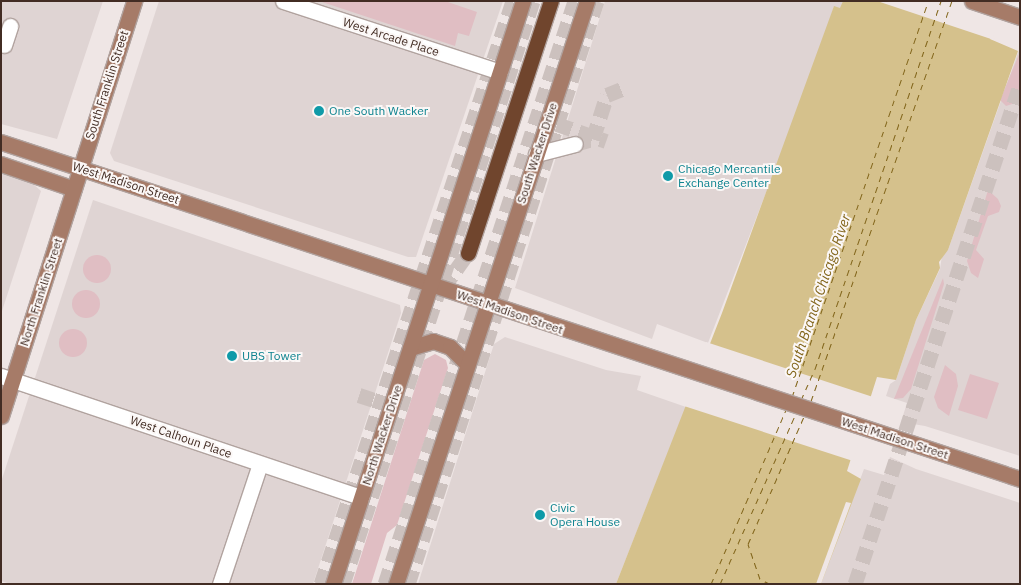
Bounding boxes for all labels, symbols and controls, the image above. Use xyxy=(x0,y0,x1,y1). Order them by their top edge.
street label: West Arcade Place xyxy=(341,15,441,59)
street label: South Franklin Street xyxy=(83,29,131,141)
street label: South Wacker Drive xyxy=(514,101,560,205)
place label: One South Wacker xyxy=(329,104,428,118)
marker: One South Wacker xyxy=(313,105,325,117)
street label: West Madison Street xyxy=(71,159,181,207)
place label: Chicago Mercantile Exchange Center xyxy=(678,162,781,190)
marker: Chicago Mercantile Exchange Center xyxy=(662,170,674,182)
water label: South Branch Chicago River xyxy=(782,212,854,380)
street label: North Franklin Street xyxy=(17,236,65,348)
street label: West Madison Street xyxy=(455,287,565,337)
place label: UBS Tower xyxy=(242,349,301,363)
marker: UBS Tower xyxy=(226,350,238,362)
street label: North Wacker Drive xyxy=(359,383,405,487)
street label: West Calhoun Place xyxy=(128,413,234,461)
street label: West Madison Street xyxy=(840,414,950,462)
place label: Civic Opera House xyxy=(550,501,620,529)
marker: Civic Opera House xyxy=(534,509,546,521)

